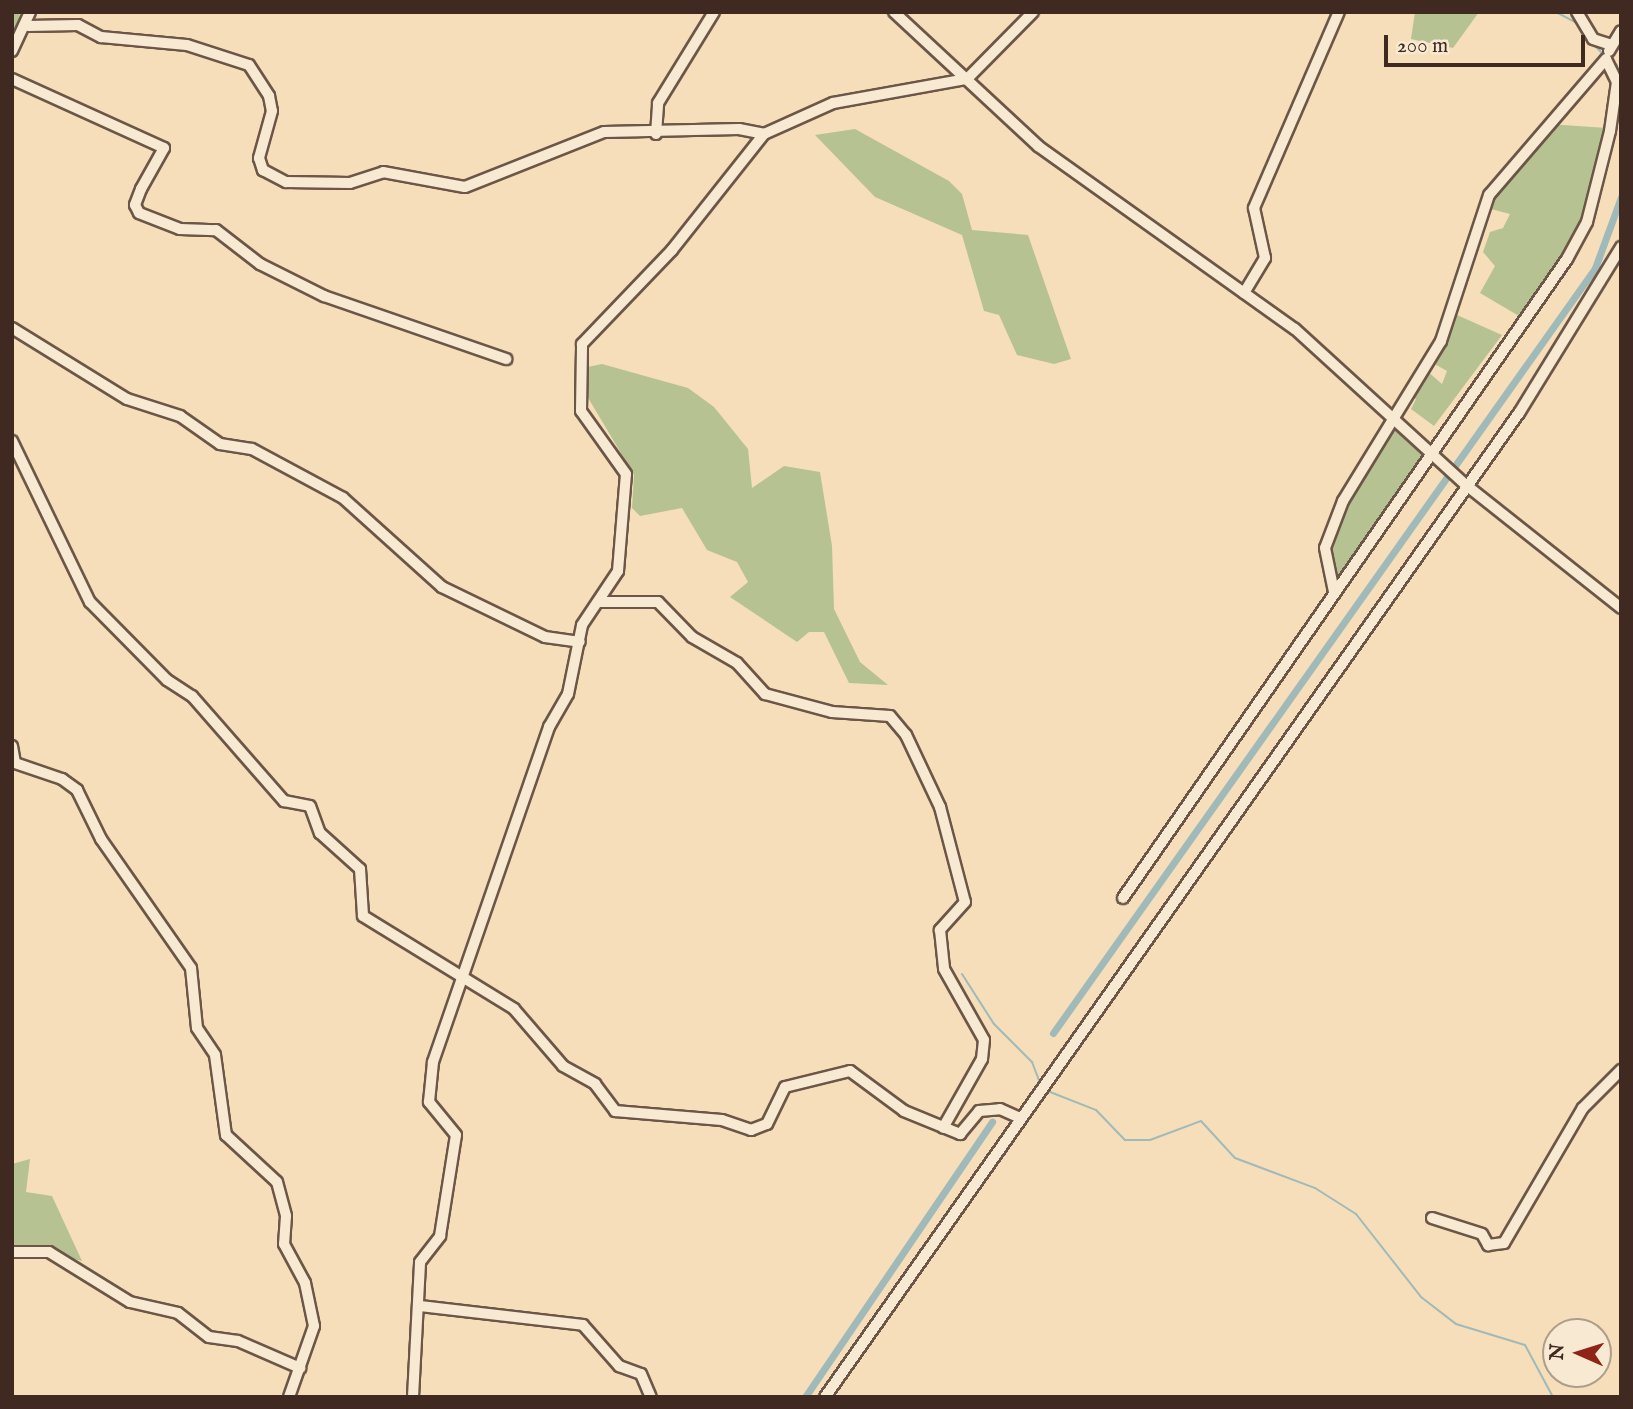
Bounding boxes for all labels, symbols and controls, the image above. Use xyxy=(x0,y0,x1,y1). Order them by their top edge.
scale bar xyxy=(1388,21,1589,65)
text: 200 m xyxy=(1397,33,1448,60)
north arrow xyxy=(1542,1318,1612,1388)
text: N xyxy=(1546,1343,1570,1361)

